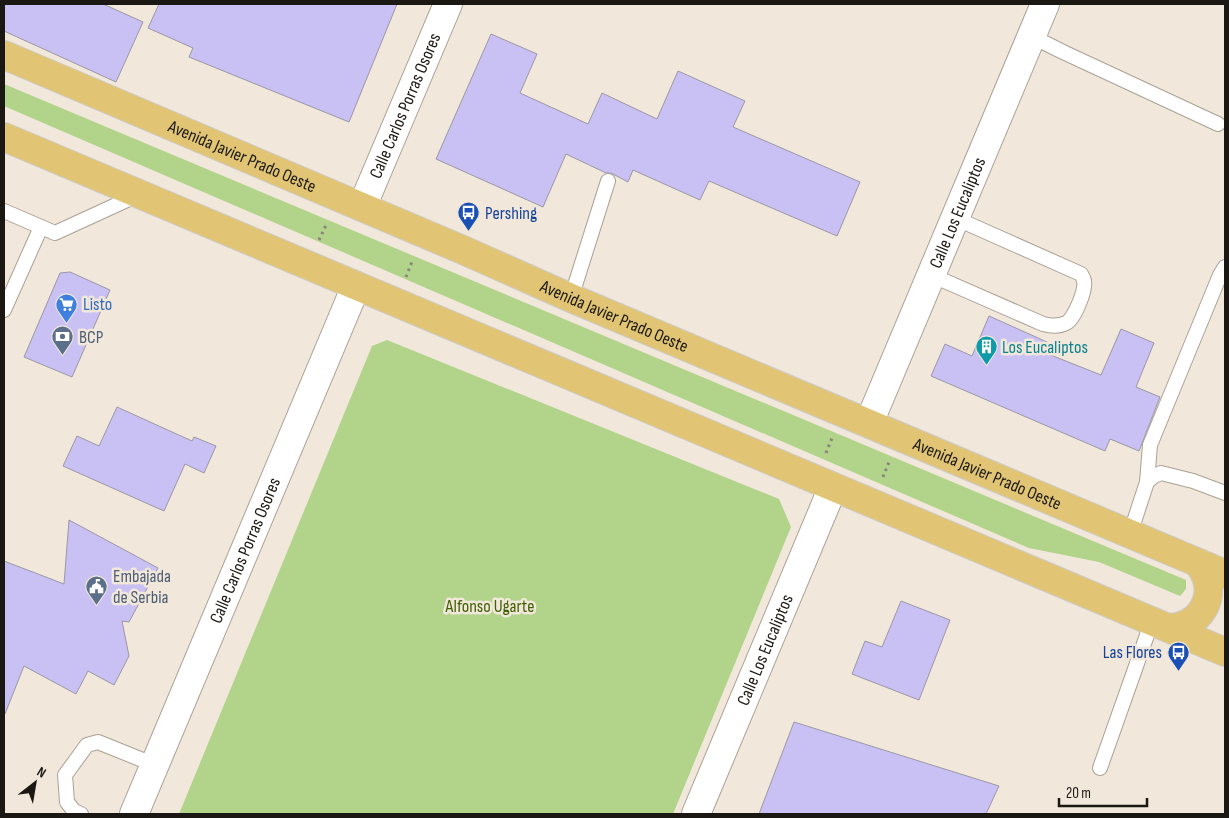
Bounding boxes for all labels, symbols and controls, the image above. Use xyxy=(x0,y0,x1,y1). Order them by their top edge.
street label: Calle Carlos Porras Osores xyxy=(365,30,445,182)
street label: Avenida Javier Prado Oeste xyxy=(164,116,319,197)
street label: Calle Los Eucaliptos xyxy=(925,154,990,272)
bus stop icon: Pershing xyxy=(457,201,481,232)
place label: Pershing xyxy=(485,203,537,224)
street label: Avenida Javier Prado Oeste xyxy=(536,275,691,357)
supermarket icon: Listo xyxy=(55,292,79,323)
place label: Listo xyxy=(83,294,112,315)
bank icon: BCP xyxy=(51,325,75,356)
place label: BCP xyxy=(79,327,104,348)
building icon: Los Eucaliptos xyxy=(974,335,998,366)
place label: Los Eucaliptos xyxy=(1002,337,1088,358)
street label: Avenida Javier Prado Oeste xyxy=(909,433,1065,515)
street label: Calle Carlos Porras Osores xyxy=(205,475,285,626)
place label: Embajada de Serbia xyxy=(113,566,171,608)
public building icon: Embajada de Serbia xyxy=(85,574,109,605)
street label: Calle Los Eucaliptos xyxy=(733,591,798,709)
park label: Alfonso Ugarte xyxy=(445,596,534,617)
bus stop icon: Las Flores xyxy=(1166,640,1190,671)
place label: Las Flores xyxy=(1103,642,1162,663)
north arrow xyxy=(10,758,60,808)
text: N xyxy=(34,763,49,781)
scale bar xyxy=(1059,776,1146,808)
text: 20 m xyxy=(1066,784,1091,803)

